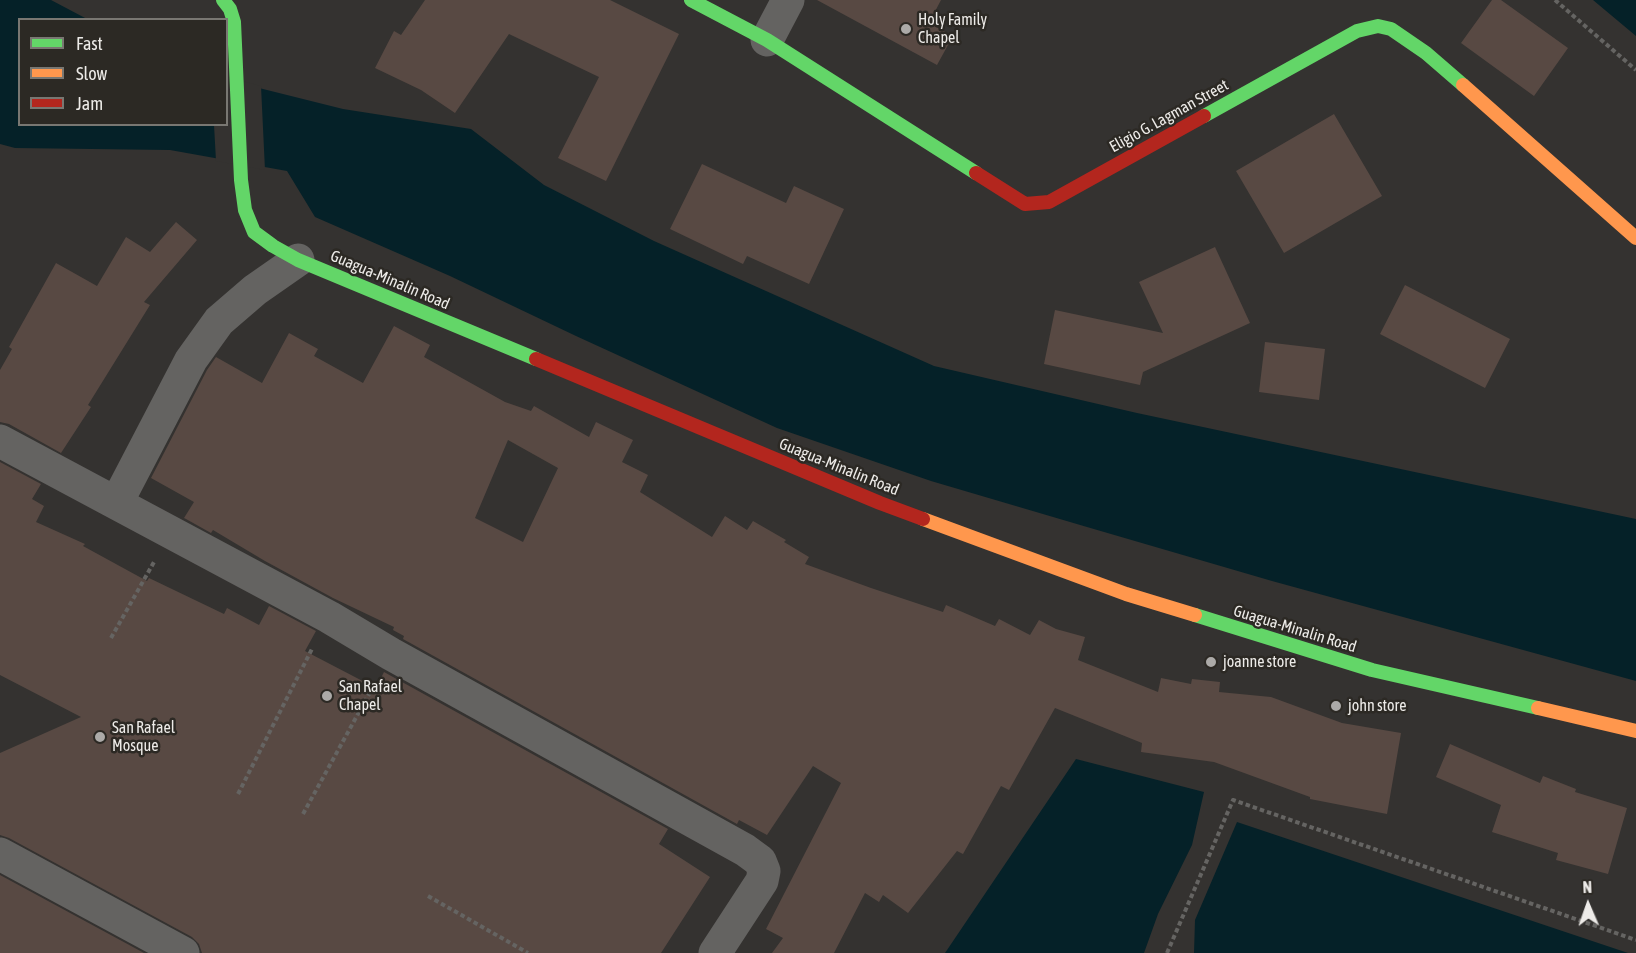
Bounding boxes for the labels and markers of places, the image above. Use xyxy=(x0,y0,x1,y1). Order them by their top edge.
place label: Holy Family Chapel xyxy=(918,10,987,48)
marker: Holy Family Chapel xyxy=(899,22,913,36)
place label: joanne store xyxy=(1223,652,1296,672)
marker: joanne store xyxy=(1204,655,1218,669)
place label: San Rafael Chapel xyxy=(339,677,402,715)
marker: San Rafael Chapel xyxy=(320,689,334,703)
place label: john store xyxy=(1348,696,1407,716)
marker: john store xyxy=(1329,699,1343,713)
place label: San Rafael Mosque xyxy=(112,718,175,756)
marker: San Rafael Mosque xyxy=(93,730,107,744)

